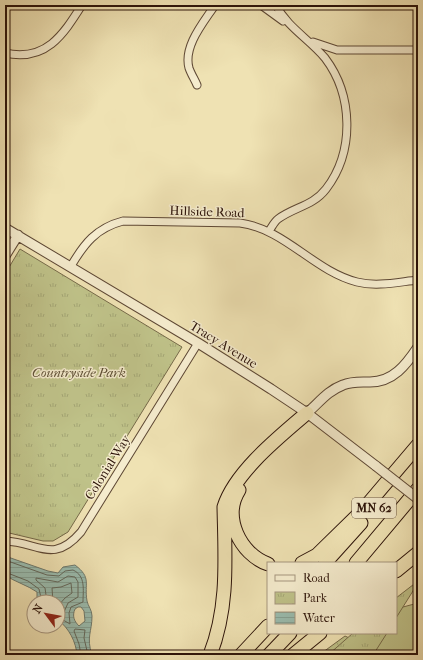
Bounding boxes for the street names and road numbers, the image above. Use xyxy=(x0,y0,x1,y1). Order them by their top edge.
street label: Hillside Road xyxy=(169,203,246,220)
street label: Tracy Avenue xyxy=(187,318,261,371)
street label: Colonial Way xyxy=(82,431,134,502)
road number: MN 62 xyxy=(352,498,396,518)

